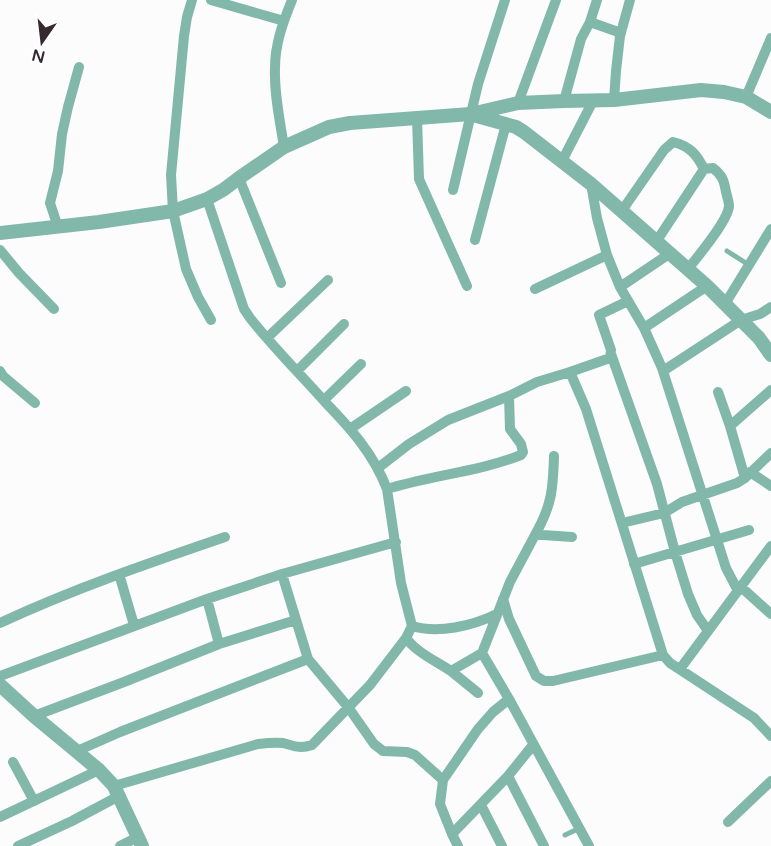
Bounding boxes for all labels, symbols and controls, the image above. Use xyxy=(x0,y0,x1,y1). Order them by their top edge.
north arrow xyxy=(12,12,72,72)
text: N xyxy=(30,44,47,67)

